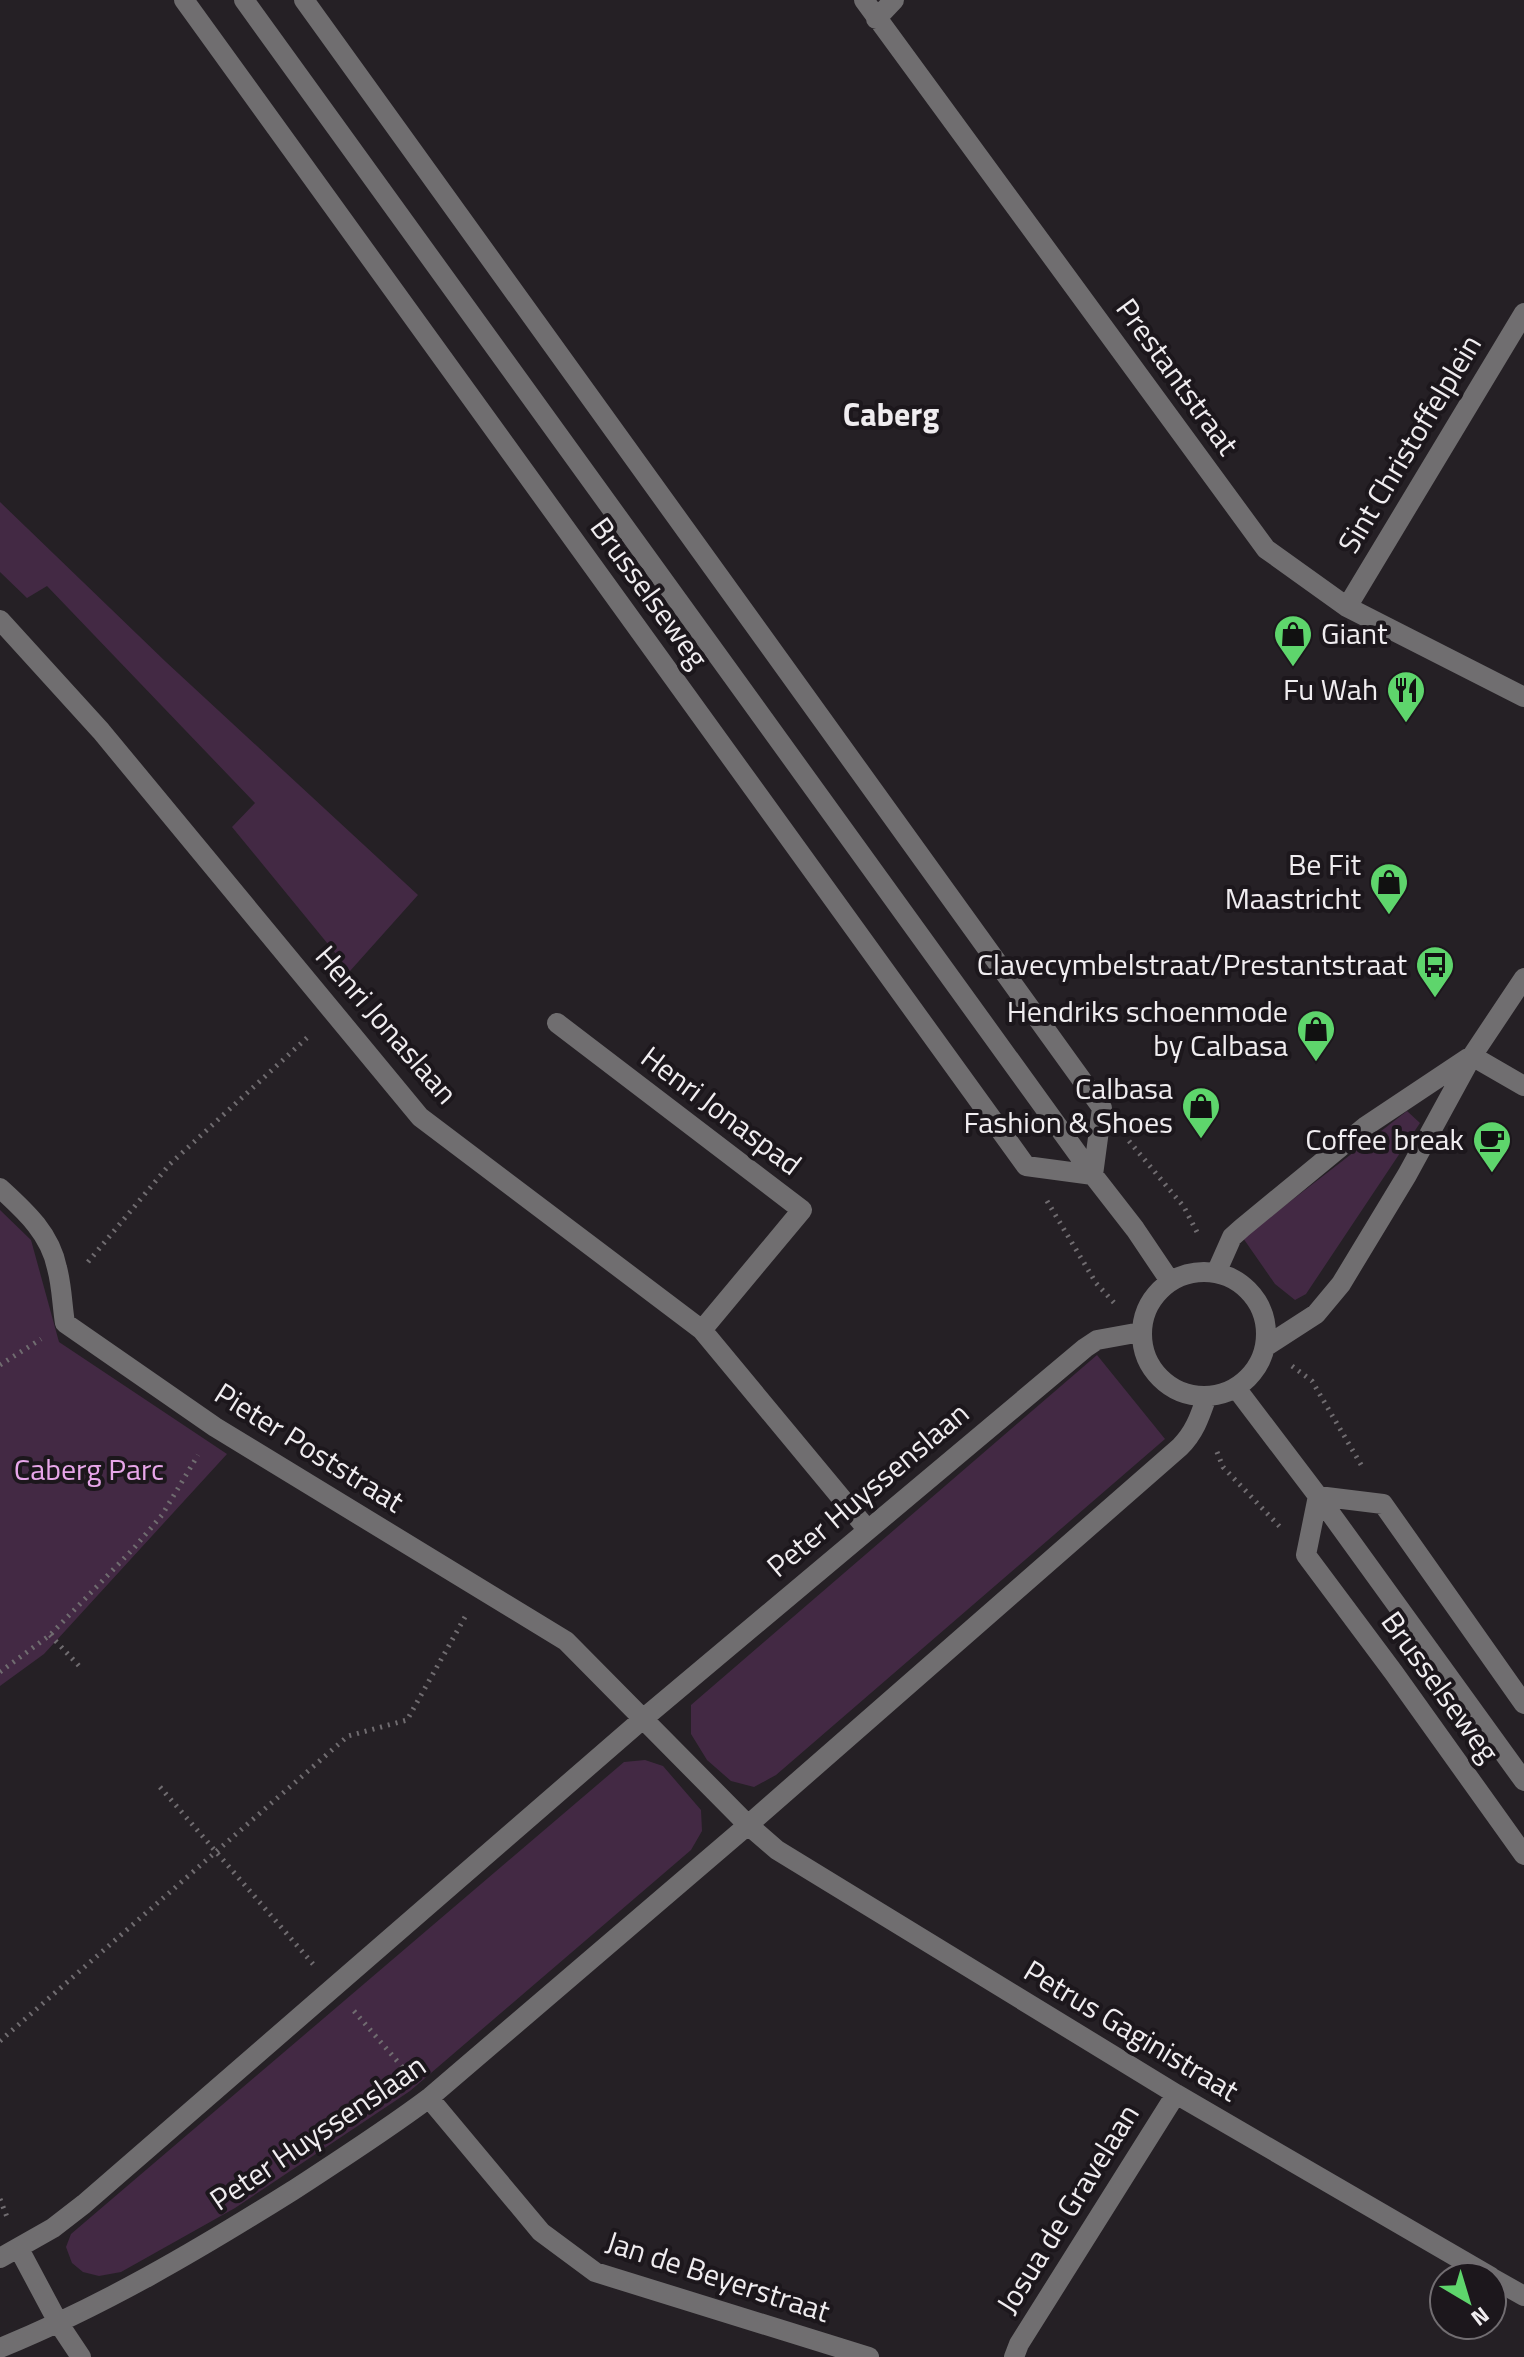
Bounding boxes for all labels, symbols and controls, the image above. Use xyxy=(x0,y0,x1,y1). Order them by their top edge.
street label: Prestantstraat xyxy=(1105,288,1251,465)
street label: Sint Christoffelplein xyxy=(1326,325,1493,562)
district label: Caberg xyxy=(843,390,939,438)
street label: Brusselseweg xyxy=(579,507,720,678)
place label: Giant xyxy=(1321,610,1388,656)
shop icon: Giant xyxy=(1272,613,1314,668)
place label: Fu Wah xyxy=(1283,666,1378,712)
restaurant icon: Fu Wah xyxy=(1385,669,1427,724)
place label: Be Fit Maastricht xyxy=(1225,841,1361,921)
shop icon: Be Fit Maastricht xyxy=(1368,861,1410,916)
street label: Henri Jonaslaan xyxy=(305,935,469,1114)
place label: Clavecymbelstraat/Prestantstraat xyxy=(977,941,1407,987)
bus stop icon: Clavecymbelstraat/Prestantstraat xyxy=(1414,944,1456,999)
place label: Hendriks schoenmode by Calbasa xyxy=(1007,988,1288,1068)
shop icon: Hendriks schoenmode by Calbasa xyxy=(1295,1008,1337,1063)
street label: Henri Jonaspad xyxy=(631,1034,812,1186)
place label: Calbasa Fashion & Shoes xyxy=(963,1065,1173,1145)
shop icon: Calbasa Fashion & Shoes xyxy=(1180,1085,1222,1140)
place label: Coffee break xyxy=(1305,1116,1464,1162)
cafe icon: Coffee break xyxy=(1471,1119,1513,1174)
street label: Pieter Poststraat xyxy=(206,1371,413,1524)
street label: Peter Huyssenslaan xyxy=(756,1391,979,1588)
park label: Caberg Parc xyxy=(14,1446,164,1492)
street label: Brusselseweg xyxy=(1370,1601,1511,1772)
street label: Petrus Gaginistraat xyxy=(1015,1948,1248,2113)
street label: Peter Huyssenslaan xyxy=(200,2043,435,2222)
street label: Josua de Gravelaan xyxy=(984,2095,1150,2322)
street label: Jan de Beyerstraat xyxy=(601,2218,836,2334)
north arrow xyxy=(1428,2261,1508,2341)
text: N xyxy=(1464,2299,1497,2335)

